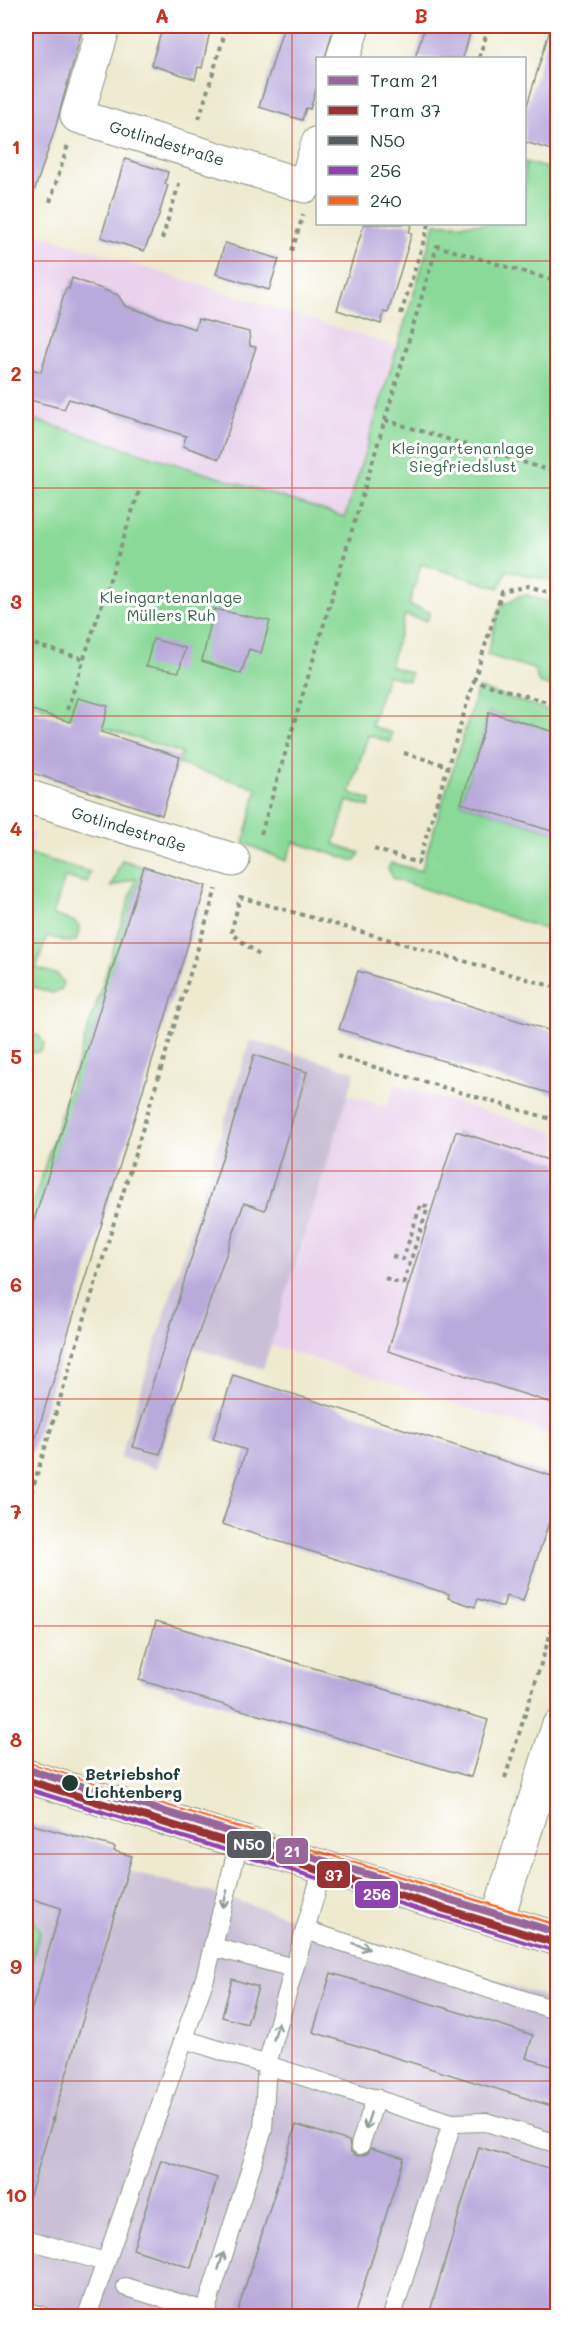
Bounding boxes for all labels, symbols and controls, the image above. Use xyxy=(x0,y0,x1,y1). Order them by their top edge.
text: A xyxy=(155,2,169,28)
text: B xyxy=(414,2,428,28)
legend xyxy=(316,57,526,225)
text: Tram 21 xyxy=(370,68,438,92)
text: Tram 37 xyxy=(370,98,441,122)
street label: Gotlindestraße xyxy=(107,115,227,170)
text: N50 xyxy=(370,128,405,152)
text: 1 xyxy=(12,133,20,159)
text: 256 xyxy=(370,158,401,182)
text: 240 xyxy=(370,188,402,212)
text: 2 xyxy=(10,360,22,386)
park label: Kleingartenanlage Siegfriedslust xyxy=(392,437,534,476)
park label: Kleingartenanlage Müllers Ruh xyxy=(100,586,242,625)
text: 3 xyxy=(10,588,22,614)
street label: Gotlindestraße xyxy=(69,801,189,856)
text: 4 xyxy=(10,815,23,841)
text: 5 xyxy=(10,1043,22,1069)
text: 6 xyxy=(10,1271,22,1297)
text: 7 xyxy=(10,1498,22,1524)
text: 8 xyxy=(10,1726,22,1752)
place label: Betriebshof Lichtenberg xyxy=(85,1763,182,1802)
marker: Betriebshof Lichtenberg xyxy=(60,1773,80,1793)
line badge: N50 xyxy=(226,1830,272,1859)
text: N50 xyxy=(233,1833,265,1854)
line badge: 21 xyxy=(275,1837,309,1865)
text: 21 xyxy=(284,1840,300,1861)
line badge: 37 xyxy=(316,1860,351,1889)
text: 37 xyxy=(325,1864,343,1885)
line badge: 256 xyxy=(354,1880,399,1909)
text: 256 xyxy=(363,1883,391,1904)
one-way arrow xyxy=(219,1889,231,1908)
one-way arrow xyxy=(351,1941,370,1952)
text: 9 xyxy=(10,1953,22,1979)
one-way arrow xyxy=(271,2022,282,2041)
one-way arrow xyxy=(362,2111,373,2130)
text: 10 xyxy=(5,2181,27,2207)
one-way arrow xyxy=(216,2252,227,2271)

